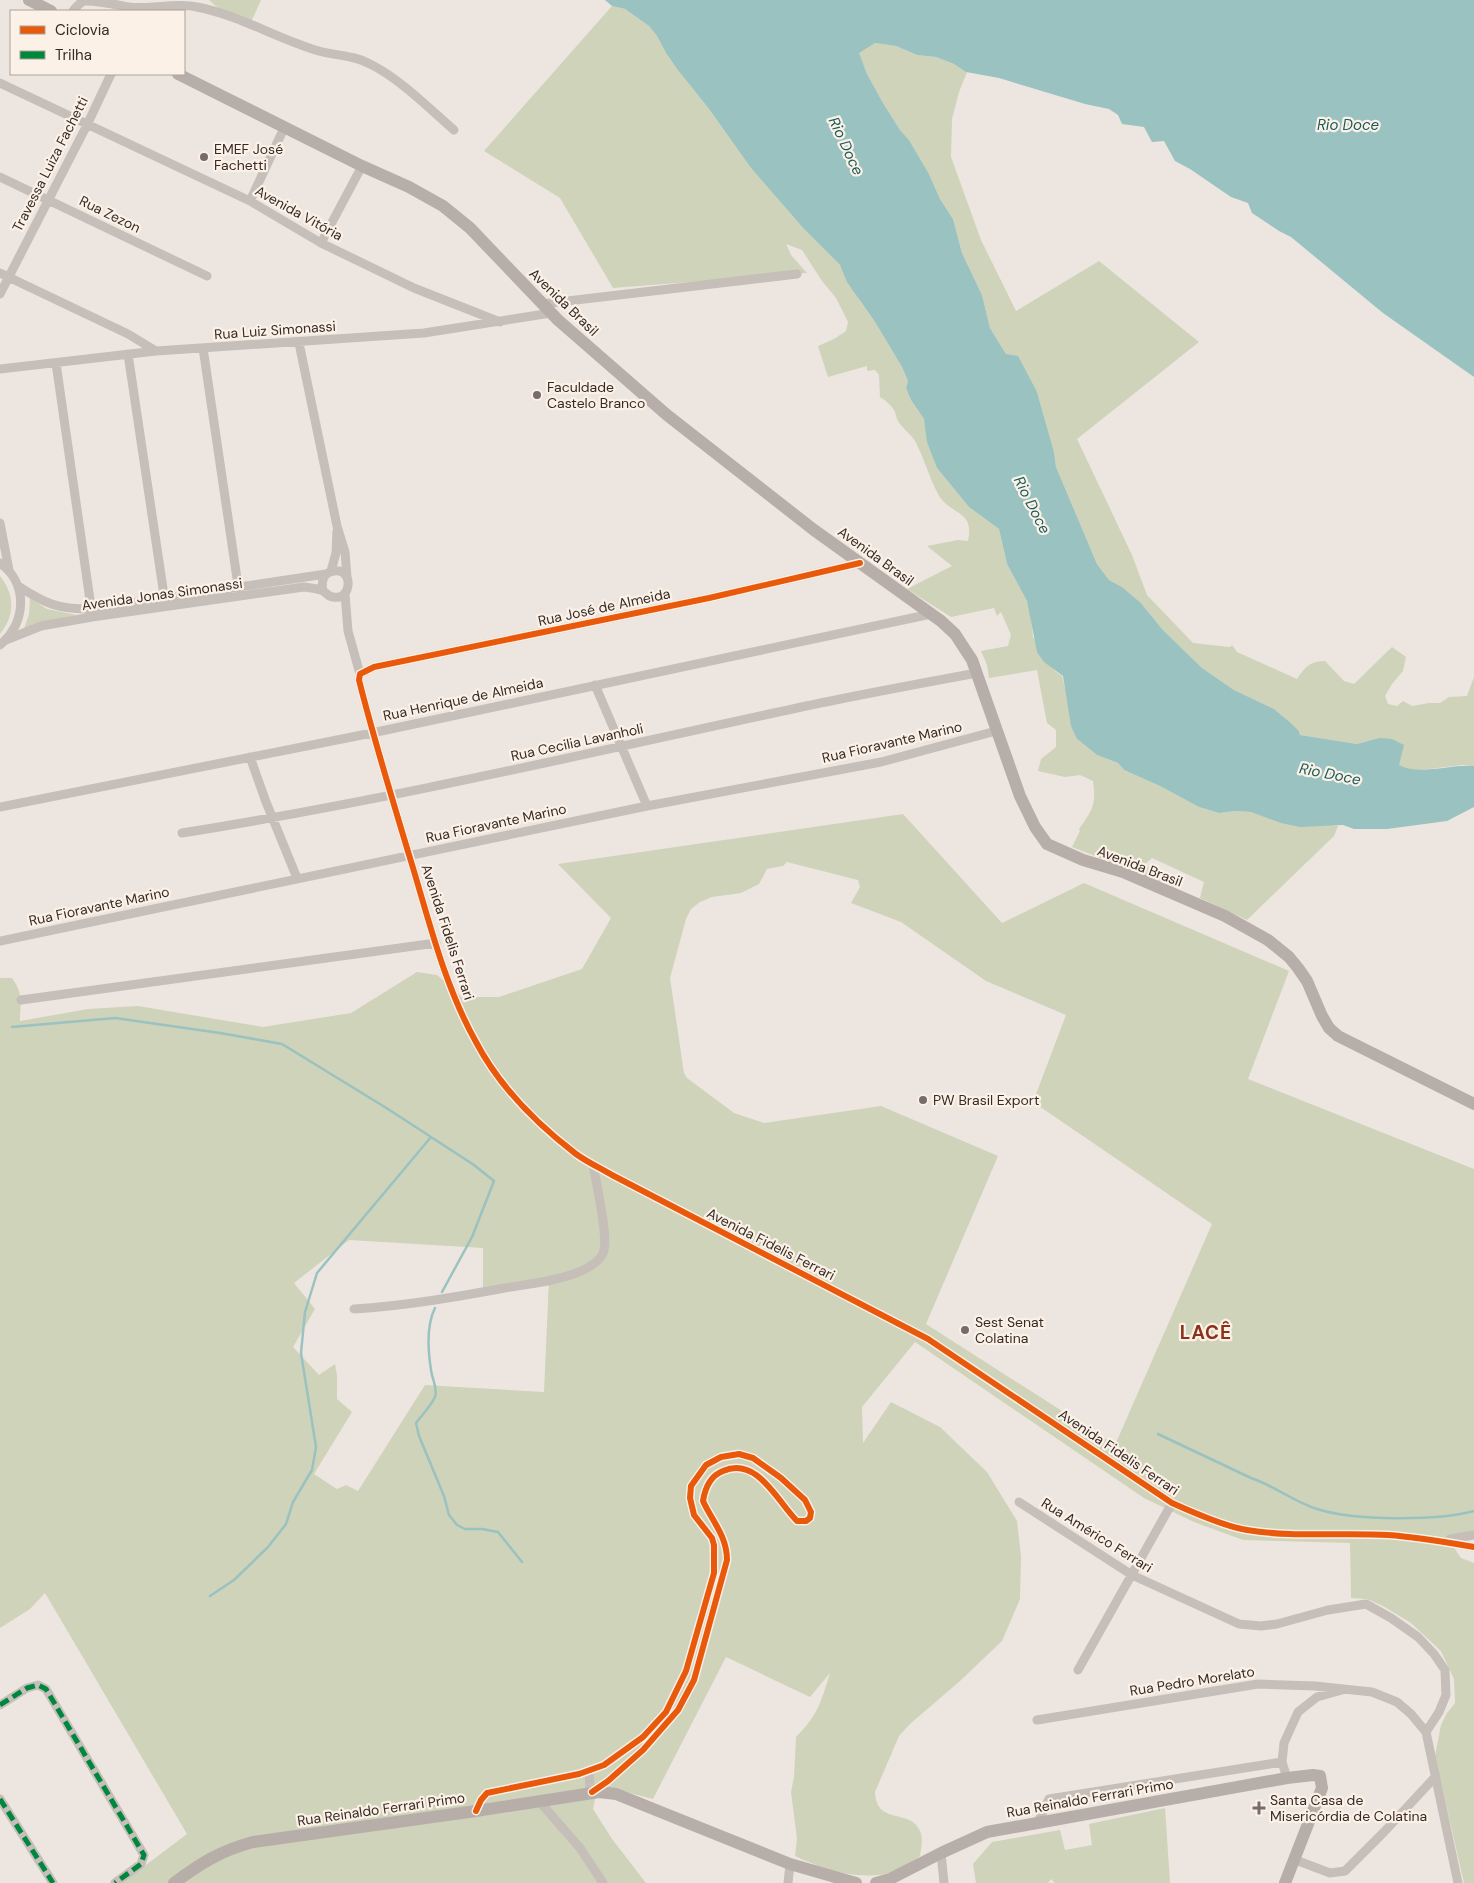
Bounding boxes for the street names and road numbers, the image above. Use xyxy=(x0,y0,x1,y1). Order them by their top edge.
street label: Travessa Luiza Fachetti xyxy=(8,93,92,235)
street label: Avenida Vitória xyxy=(252,181,346,245)
street label: Rua Zezon xyxy=(76,191,144,237)
street label: Avenida Brasil xyxy=(525,264,603,340)
street label: Rua Luiz Simonassi xyxy=(214,317,336,343)
street label: Avenida Brasil xyxy=(834,522,918,590)
street label: Avenida Jonas Simonassi xyxy=(80,574,244,614)
street label: Rua José de Almeida xyxy=(536,584,672,630)
street label: Rua Henrique de Almeida xyxy=(381,673,545,725)
street label: Rua Fioravante Marino xyxy=(820,717,964,767)
street label: Rua Cecilia Lavanholi xyxy=(509,719,645,765)
street label: Rua Fioravante Marino xyxy=(424,799,568,847)
street label: Avenida Brasil xyxy=(1095,842,1185,890)
street label: Avenida Fidelis Ferrari xyxy=(418,862,478,1002)
street label: Rua Fioravante Marino xyxy=(27,882,171,930)
street label: Avenida Fidelis Ferrari xyxy=(704,1204,838,1284)
street label: Avenida Fidelis Ferrari xyxy=(1055,1405,1183,1499)
street label: Rua Américo Ferrari xyxy=(1038,1494,1156,1576)
street label: Rua Pedro Morelato xyxy=(1128,1662,1256,1700)
street label: Rua Reinaldo Ferrari Primo xyxy=(1005,1774,1175,1822)
street label: Rua Reinaldo Ferrari Primo xyxy=(296,1788,466,1830)

